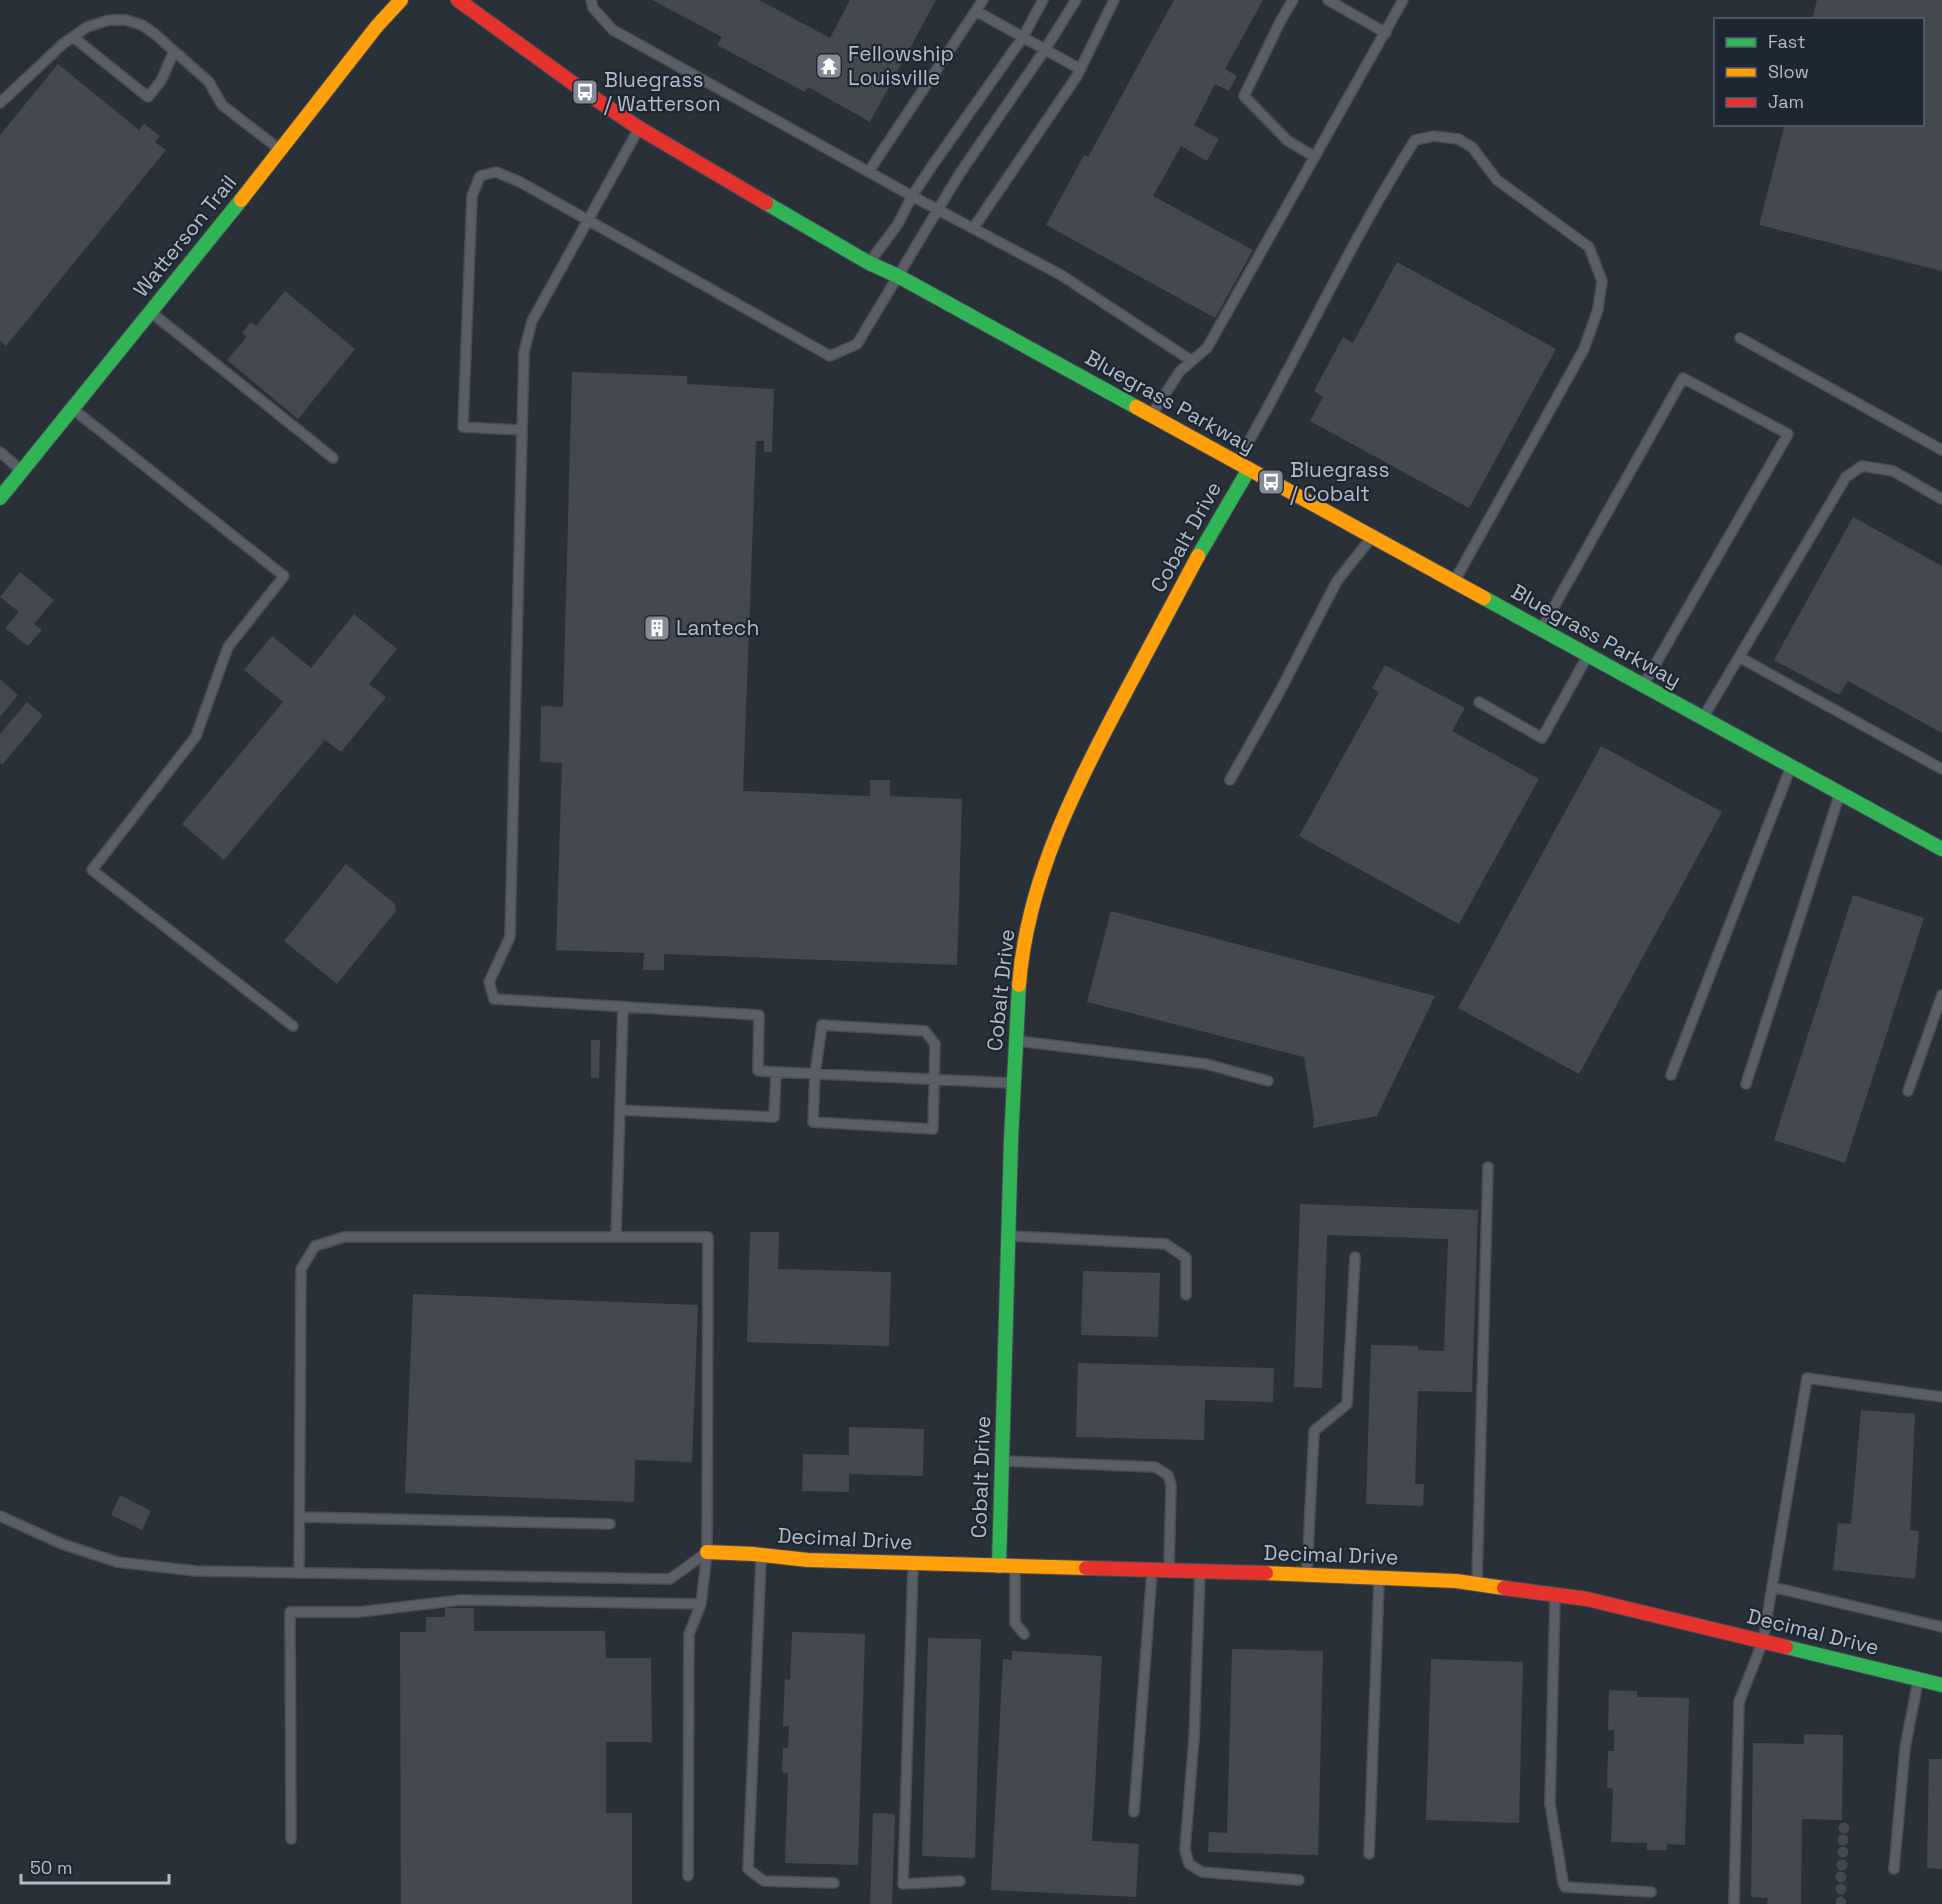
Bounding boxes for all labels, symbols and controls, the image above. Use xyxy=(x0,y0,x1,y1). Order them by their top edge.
legend xyxy=(1714,18,1924,126)
text: Fast xyxy=(1768,30,1805,53)
place label: Fellowship Louisville xyxy=(848,40,954,91)
temple icon: Fellowship Louisville xyxy=(814,51,844,81)
text: Slow xyxy=(1768,60,1809,83)
place label: Bluegrass / Watterson xyxy=(604,66,721,117)
bus stop icon: Bluegrass / Watterson xyxy=(570,77,600,107)
text: Jam xyxy=(1768,90,1804,113)
street label: Watterson Trail xyxy=(127,169,242,302)
street label: Bluegrass Parkway xyxy=(1081,344,1260,459)
place label: Bluegrass / Cobalt xyxy=(1290,456,1389,507)
bus stop icon: Bluegrass / Cobalt xyxy=(1256,467,1286,497)
street label: Cobalt Drive xyxy=(1144,477,1227,597)
street label: Bluegrass Parkway xyxy=(1507,578,1686,693)
building icon: Lantech xyxy=(642,613,672,643)
place label: Lantech xyxy=(676,614,759,641)
street label: Cobalt Drive xyxy=(981,928,1020,1052)
street label: Cobalt Drive xyxy=(965,1415,996,1539)
street label: Decimal Drive xyxy=(777,1521,913,1556)
street label: Decimal Drive xyxy=(1263,1539,1399,1570)
street label: Decimal Drive xyxy=(1744,1602,1882,1661)
scale bar xyxy=(21,1847,170,1885)
text: 50 m xyxy=(30,1856,72,1879)

